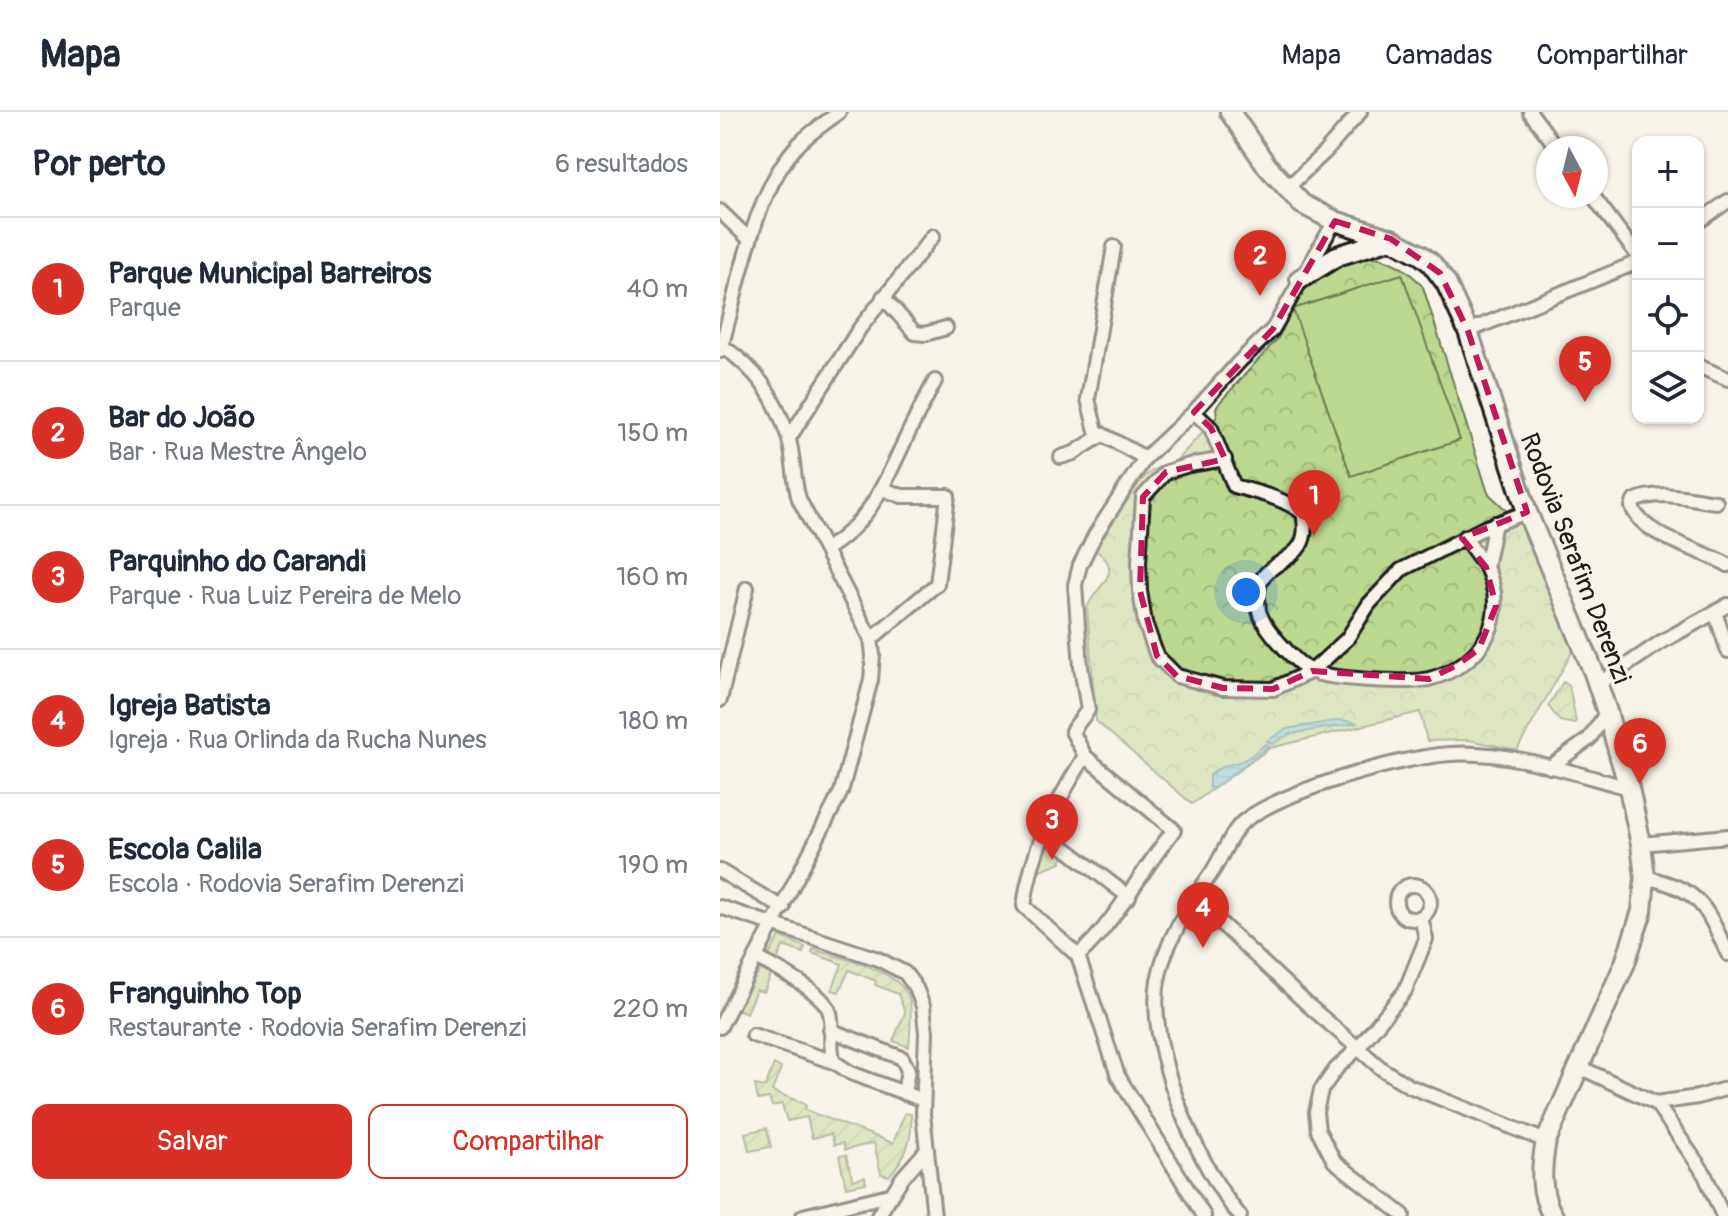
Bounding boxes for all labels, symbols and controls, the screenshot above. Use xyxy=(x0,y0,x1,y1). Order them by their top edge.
text: Mapa xyxy=(40,31,121,79)
text: Mapa xyxy=(1281,38,1341,73)
text: Camadas xyxy=(1385,38,1492,73)
text: Compartilhar xyxy=(1536,38,1688,73)
north arrow xyxy=(1536,136,1608,208)
map controls xyxy=(1632,136,1704,424)
button: + xyxy=(1632,136,1704,208)
text: Por perto xyxy=(32,143,165,186)
text: 6 resultados xyxy=(555,148,688,180)
button: − xyxy=(1632,208,1704,280)
pin: 2 xyxy=(1234,230,1286,296)
text: Parque Municipal Barreiros xyxy=(108,255,431,292)
text: 1 xyxy=(53,273,63,305)
text: 40 m xyxy=(626,273,688,305)
button: locate xyxy=(1632,280,1704,352)
text: Parque xyxy=(108,292,181,324)
pin: 5 xyxy=(1559,336,1611,402)
button: layers xyxy=(1632,352,1704,424)
text: Bar do João xyxy=(108,399,255,436)
text: 2 xyxy=(51,417,65,449)
text: 150 m xyxy=(617,417,688,449)
street label: Rodovia Serafim Derenzi xyxy=(1513,429,1638,688)
text: Bar · Rua Mestre Ângelo xyxy=(108,436,367,468)
pin: 1 xyxy=(1288,470,1340,536)
text: Parquinho do Carandi xyxy=(108,543,366,580)
text: 3 xyxy=(51,561,65,593)
text: 160 m xyxy=(616,561,688,593)
your location xyxy=(1226,572,1266,612)
text: Parque · Rua Luiz Pereira de Melo xyxy=(108,580,461,612)
text: Igreja Batista xyxy=(108,687,271,724)
text: 4 xyxy=(50,705,66,737)
text: 180 m xyxy=(618,705,688,737)
pin: 6 xyxy=(1614,718,1666,784)
text: Igreja · Rua Orlinda da Rucha Nunes xyxy=(108,724,487,756)
pin: 3 xyxy=(1026,794,1078,860)
text: Escola Calila xyxy=(108,831,262,868)
text: 5 xyxy=(51,849,65,881)
text: 190 m xyxy=(618,849,688,881)
text: Escola · Rodovia Serafim Derenzi xyxy=(108,868,464,900)
pin: 4 xyxy=(1177,882,1229,948)
text: Franguinho Top xyxy=(108,975,302,1012)
text: 6 xyxy=(50,993,66,1025)
text: 220 m xyxy=(612,993,688,1025)
text: Restaurante · Rodovia Serafim Derenzi xyxy=(108,1012,526,1044)
button: Salvar xyxy=(32,1104,352,1179)
button: Compartilhar xyxy=(368,1104,688,1179)

